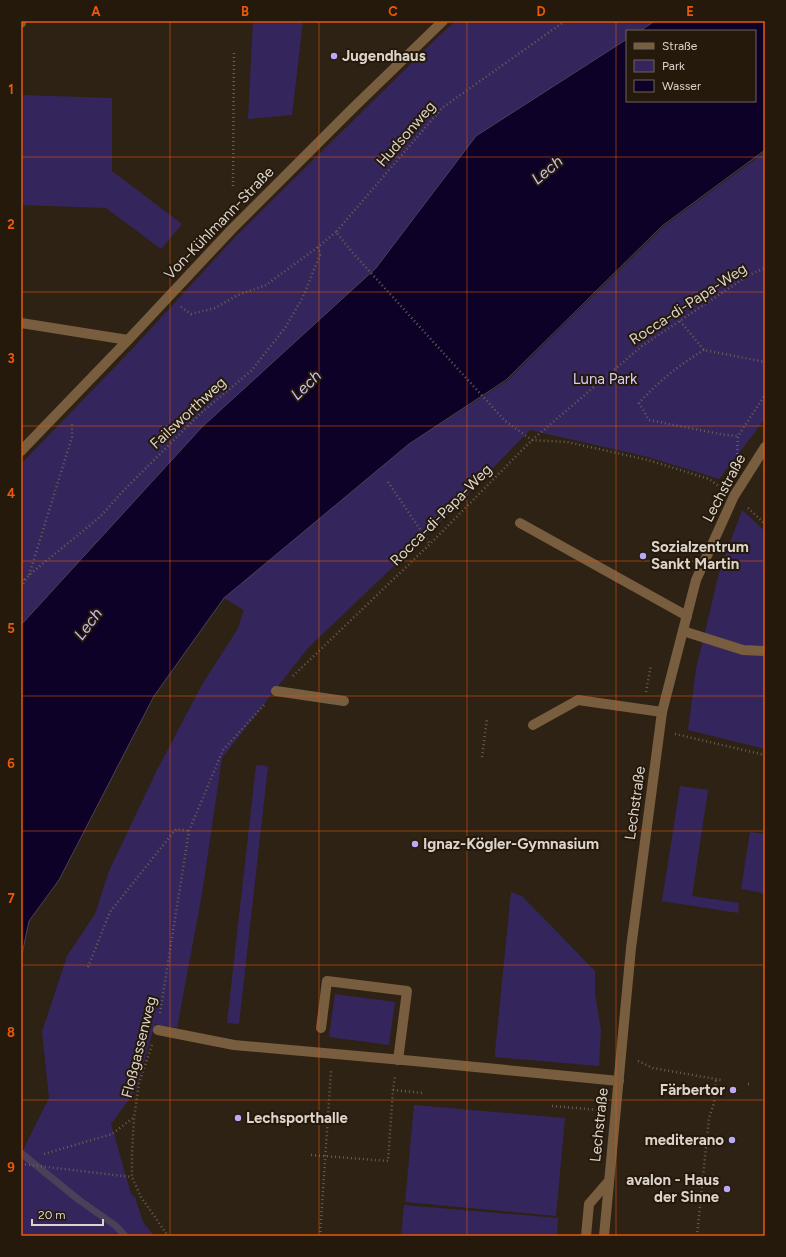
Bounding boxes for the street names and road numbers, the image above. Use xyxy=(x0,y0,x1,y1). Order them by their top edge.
street label: Hudsonweg xyxy=(373,98,439,170)
street label: Von-Kühlmann-Straße xyxy=(160,163,278,283)
street label: Rocca-di-Papa-Weg xyxy=(626,259,750,349)
street label: Failsworthweg xyxy=(146,373,230,453)
street label: Lechstraße xyxy=(699,451,749,525)
street label: Rocca-di-Papa-Weg xyxy=(386,460,496,570)
street label: Lechstraße xyxy=(621,765,649,841)
street label: Floßgassenweg xyxy=(118,994,160,1100)
street label: Lechstraße xyxy=(586,1087,612,1163)

